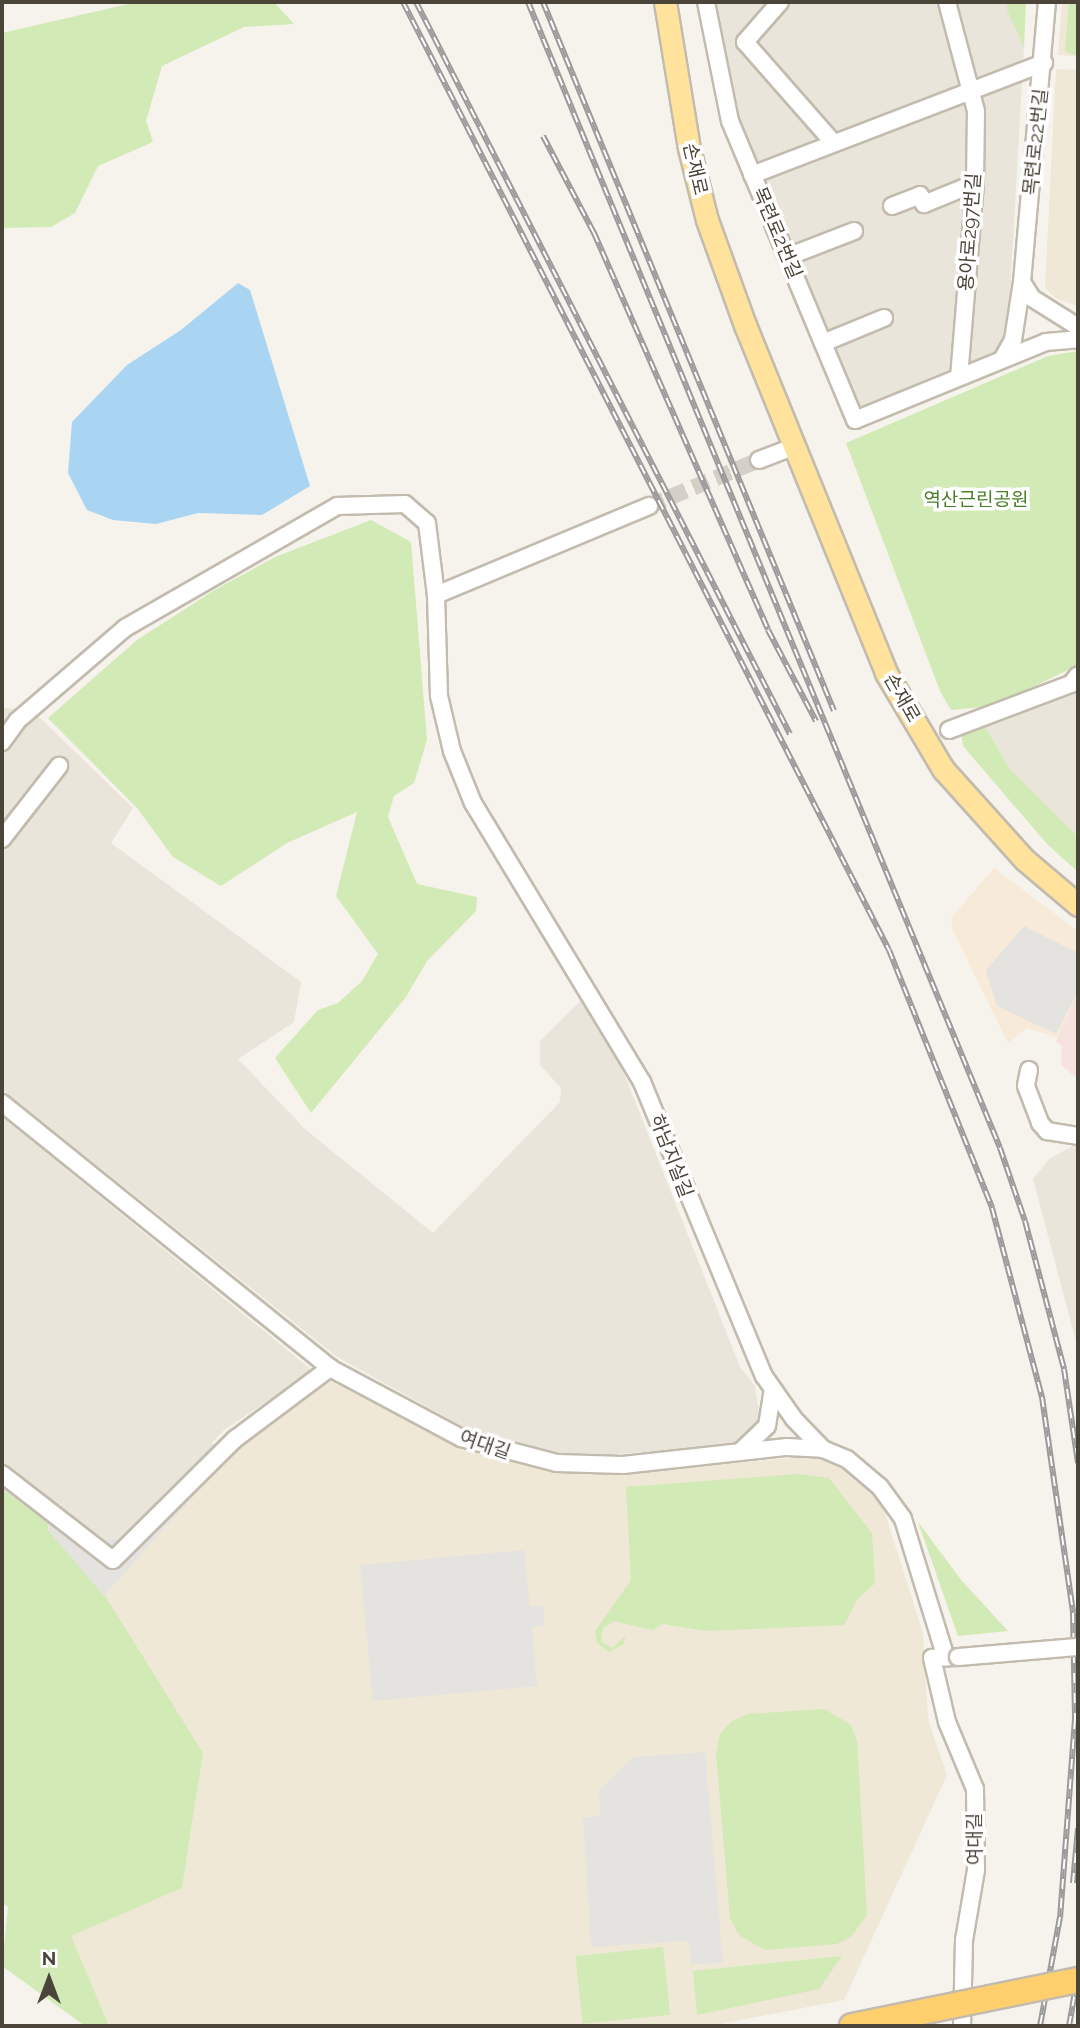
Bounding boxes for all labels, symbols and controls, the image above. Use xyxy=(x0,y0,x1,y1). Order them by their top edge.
street label: 목련로22번길 xyxy=(1019,88,1053,196)
street label: 손재로 xyxy=(678,141,712,197)
street label: 용아로297번길 xyxy=(954,172,986,292)
street label: 목련로2번길 xyxy=(747,184,807,282)
park label: 역산근린공원 xyxy=(924,489,1028,511)
street label: 손재로 xyxy=(879,670,925,726)
street label: 하남지실길 xyxy=(645,1111,697,1201)
street label: 여대길 xyxy=(456,1426,514,1464)
street label: 여대길 xyxy=(964,1813,986,1865)
north arrow xyxy=(14,1944,84,2014)
text: N xyxy=(42,1947,56,1969)

